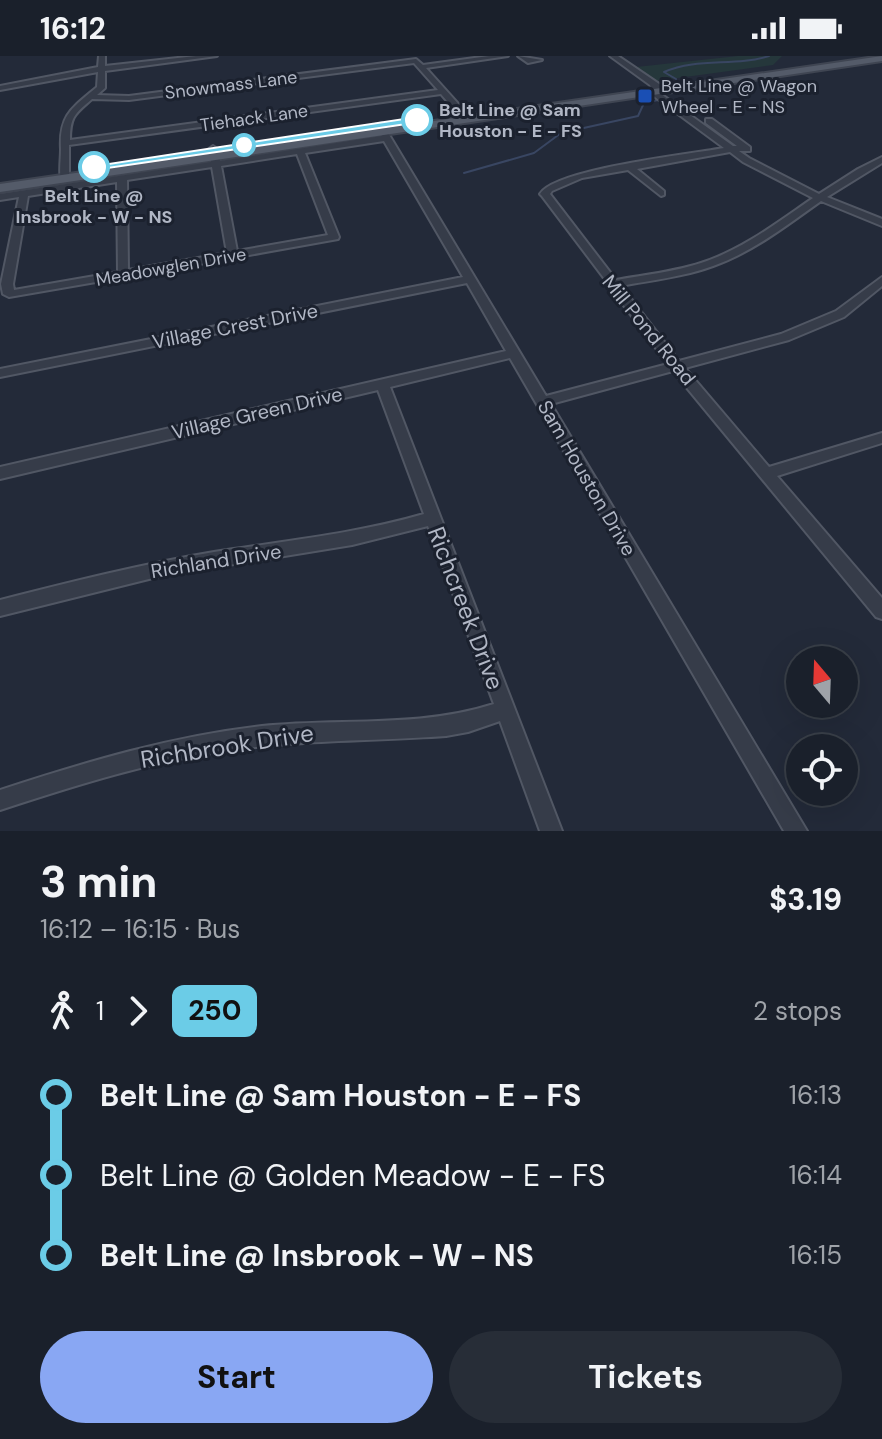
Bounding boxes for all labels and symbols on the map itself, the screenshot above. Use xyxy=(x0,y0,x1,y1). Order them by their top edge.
street label: Snowmass Lane xyxy=(163,65,299,105)
place label: Belt Line @ Wagon Wheel - E - NS xyxy=(661,74,817,119)
marker: Belt Line @ Wagon Wheel - E - NS xyxy=(636,87,654,105)
place label: Belt Line @ Sam Houston - E - FS xyxy=(439,98,582,143)
street label: Tiehack Lane xyxy=(198,99,310,137)
marker: Belt Line @ Sam Houston - E - FS xyxy=(402,105,432,135)
unlabelled marker xyxy=(233,134,255,156)
marker: Belt Line @ Insbrook - W - NS xyxy=(79,152,109,182)
place label: Belt Line @ Insbrook - W - NS xyxy=(16,184,173,229)
street label: Meadowglen Drive xyxy=(94,242,248,292)
street label: Mill Pond Road xyxy=(597,270,701,390)
street label: Village Crest Drive xyxy=(150,297,320,355)
street label: Village Green Drive xyxy=(169,381,345,445)
street label: Sam Houston Drive xyxy=(532,395,642,561)
street label: Richcreek Drive xyxy=(421,522,511,694)
street label: Richland Drive xyxy=(149,538,283,584)
north arrow xyxy=(786,646,858,718)
street label: Richbrook Drive xyxy=(138,717,316,775)

